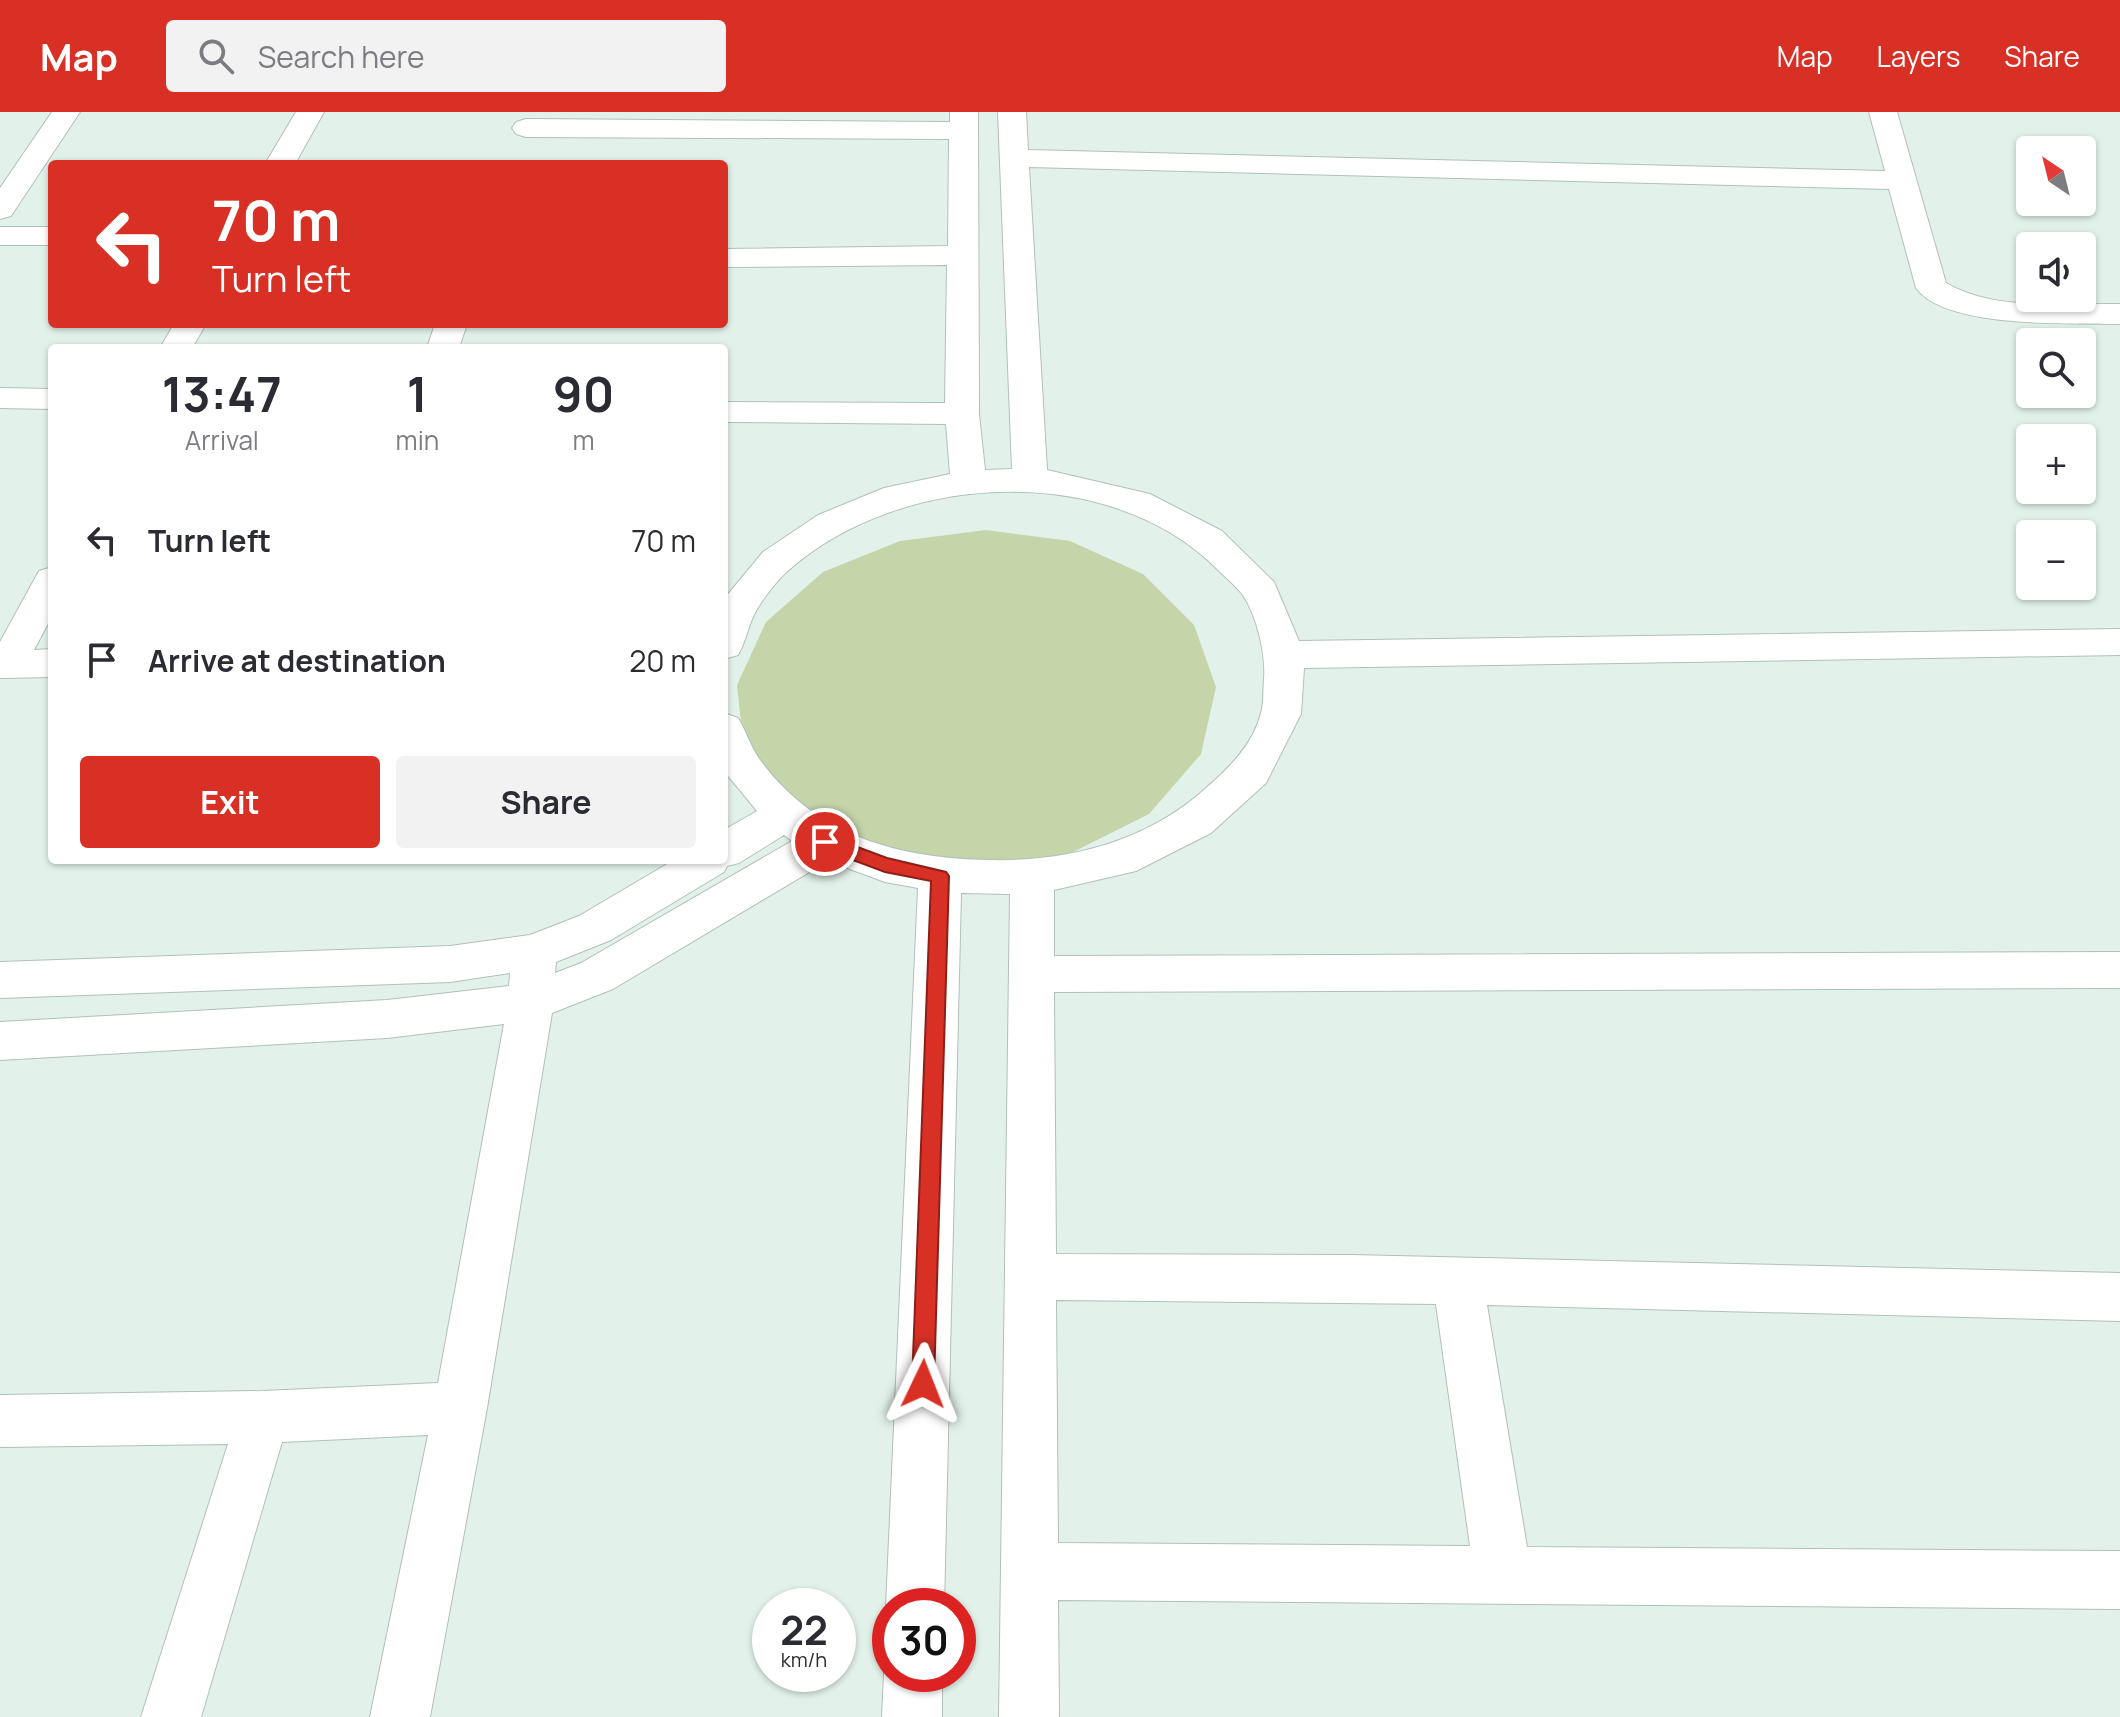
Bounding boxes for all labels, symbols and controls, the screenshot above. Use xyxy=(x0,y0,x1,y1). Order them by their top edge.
search box xyxy=(166,20,726,92)
text: Map xyxy=(40,30,118,82)
icon: search xyxy=(194,34,238,78)
text: Search here xyxy=(258,36,425,77)
text: Map xyxy=(1777,37,1833,75)
text: Layers xyxy=(1877,37,1960,75)
text: Share xyxy=(2004,37,2080,75)
north arrow xyxy=(2016,136,2096,216)
map controls xyxy=(2016,136,2096,600)
text: 70 m xyxy=(212,181,340,258)
icon: left xyxy=(80,192,184,296)
button: sound xyxy=(2016,232,2096,312)
text: Turn left xyxy=(212,254,351,303)
button: search xyxy=(2016,328,2096,408)
text: 13:47 xyxy=(162,361,282,426)
text: 1 xyxy=(407,361,428,426)
text: 90 xyxy=(553,361,614,426)
text: Arrival xyxy=(185,422,259,458)
text: min xyxy=(396,422,439,458)
text: m xyxy=(573,422,595,458)
button: + xyxy=(2016,424,2096,504)
icon: left xyxy=(80,518,124,562)
text: Turn left xyxy=(148,520,271,561)
text: 70 m xyxy=(631,520,696,561)
button: − xyxy=(2016,520,2096,600)
icon: arrive xyxy=(80,638,124,682)
text: Arrive at destination xyxy=(148,640,446,681)
text: 20 m xyxy=(629,640,696,681)
button: Exit xyxy=(80,756,380,848)
button: Share xyxy=(396,756,696,848)
pin xyxy=(791,808,859,876)
icon: arrive xyxy=(803,820,847,864)
position arrow xyxy=(881,1342,965,1426)
speed limit sign: 30 xyxy=(872,1588,976,1692)
text: 22 xyxy=(780,1602,828,1657)
text: km/h xyxy=(781,1646,827,1673)

